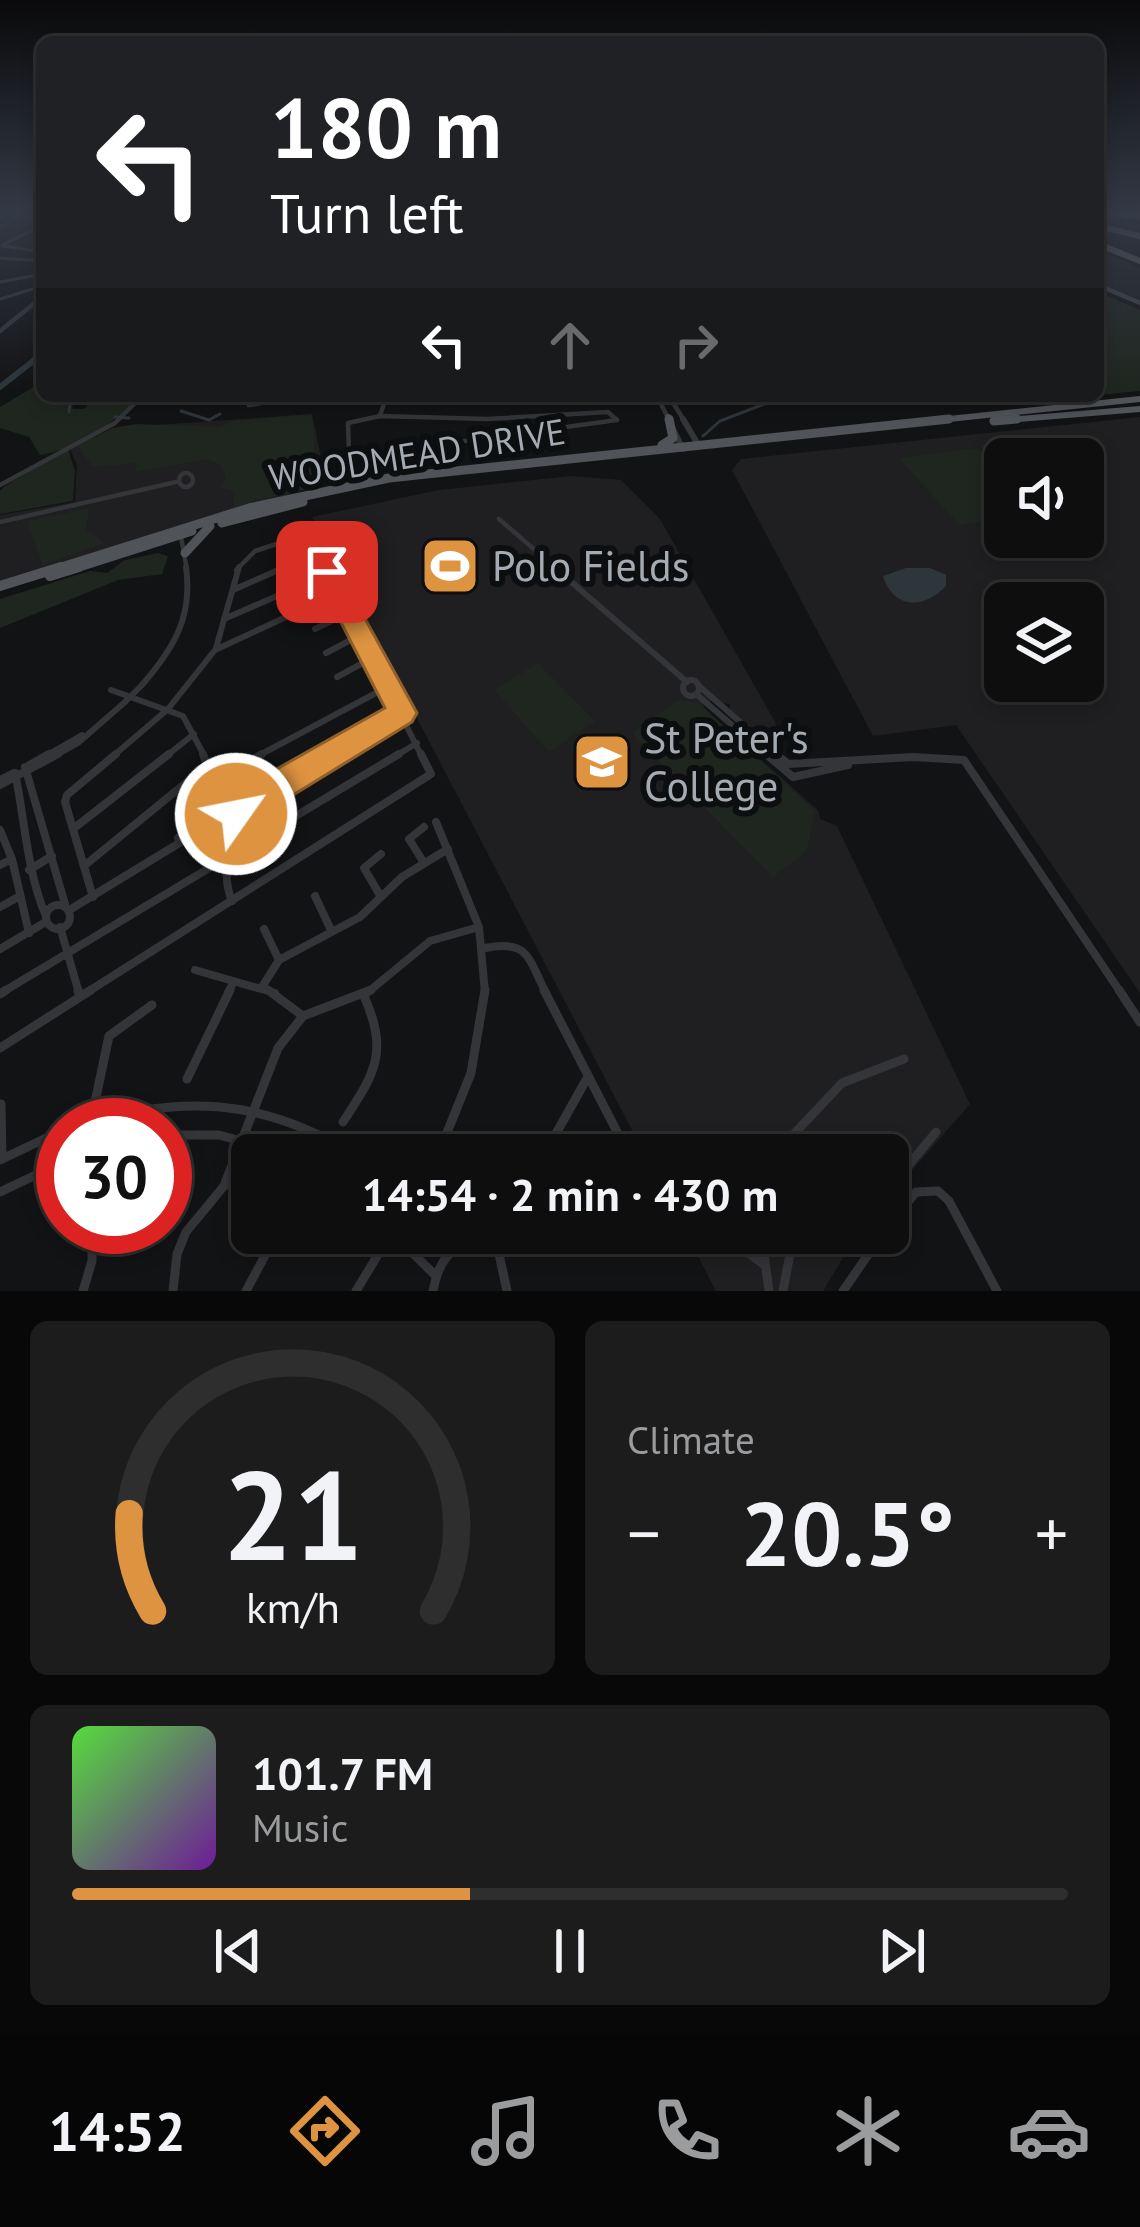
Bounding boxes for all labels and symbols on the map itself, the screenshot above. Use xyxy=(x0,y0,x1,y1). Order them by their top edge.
street label: WOODMEAD DRIVE xyxy=(266,407,568,500)
pin xyxy=(276,521,378,623)
sports icon: Polo Fields xyxy=(419,535,481,597)
place label: Polo Fields xyxy=(492,538,689,593)
place label: St Peter's College xyxy=(644,710,809,813)
school or university icon: St Peter's College xyxy=(571,731,633,793)
position arrow xyxy=(173,751,299,877)
speed limit sign: 30 xyxy=(36,1098,192,1254)

